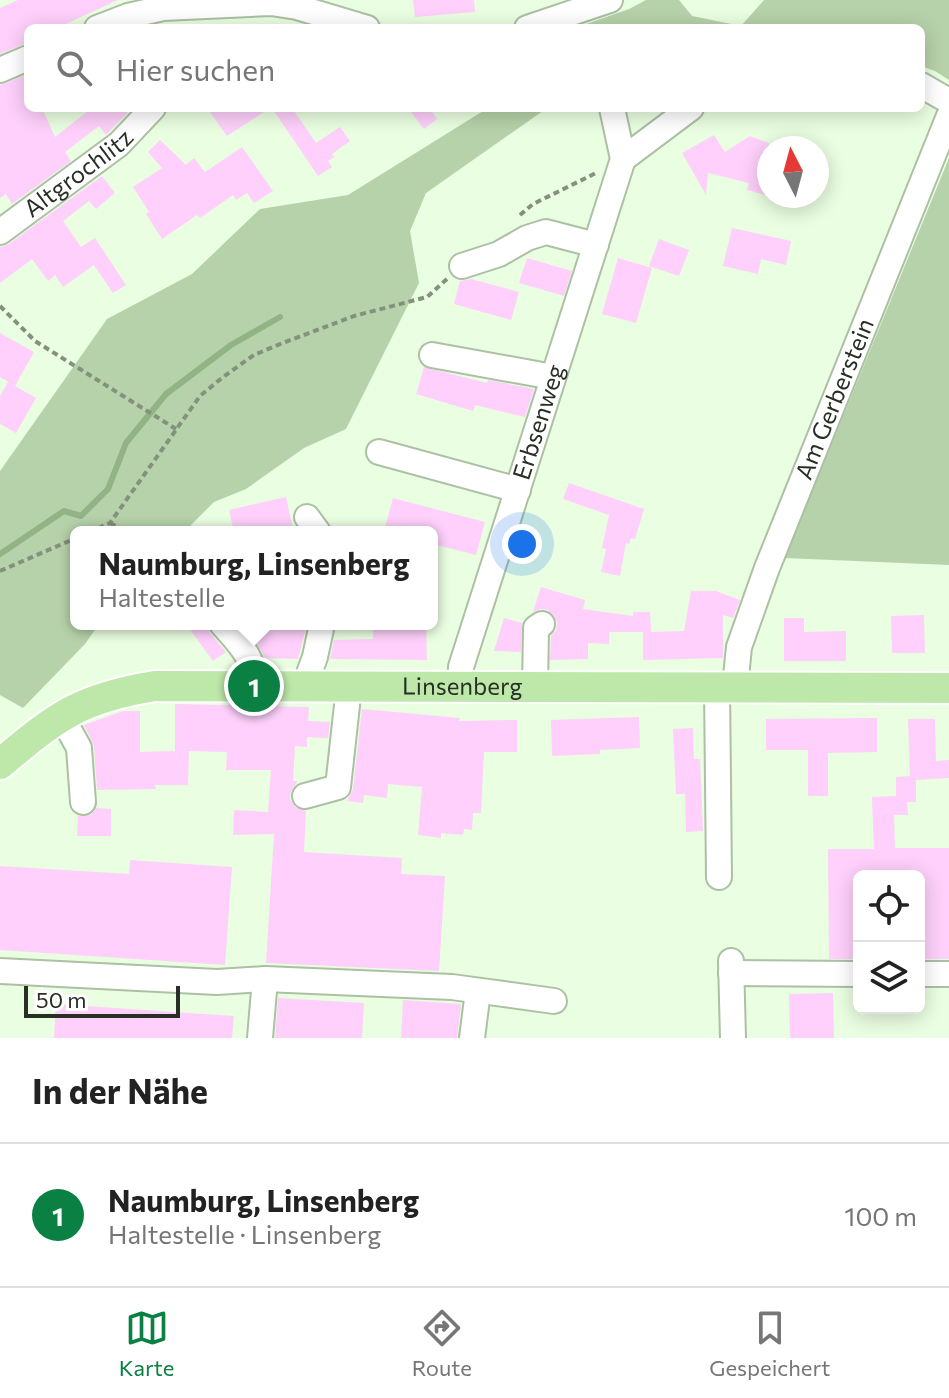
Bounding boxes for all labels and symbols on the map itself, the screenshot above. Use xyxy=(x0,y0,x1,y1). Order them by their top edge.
street label: Altgrochlitz xyxy=(18,123,138,222)
north arrow xyxy=(757,136,829,208)
street label: Am Gerberstein xyxy=(788,314,879,483)
street label: Erbsenweg xyxy=(506,360,570,483)
your location xyxy=(502,524,542,564)
pin: 1 xyxy=(228,656,280,716)
street label: Linsenberg xyxy=(402,671,523,700)
scale bar xyxy=(24,982,180,1018)

